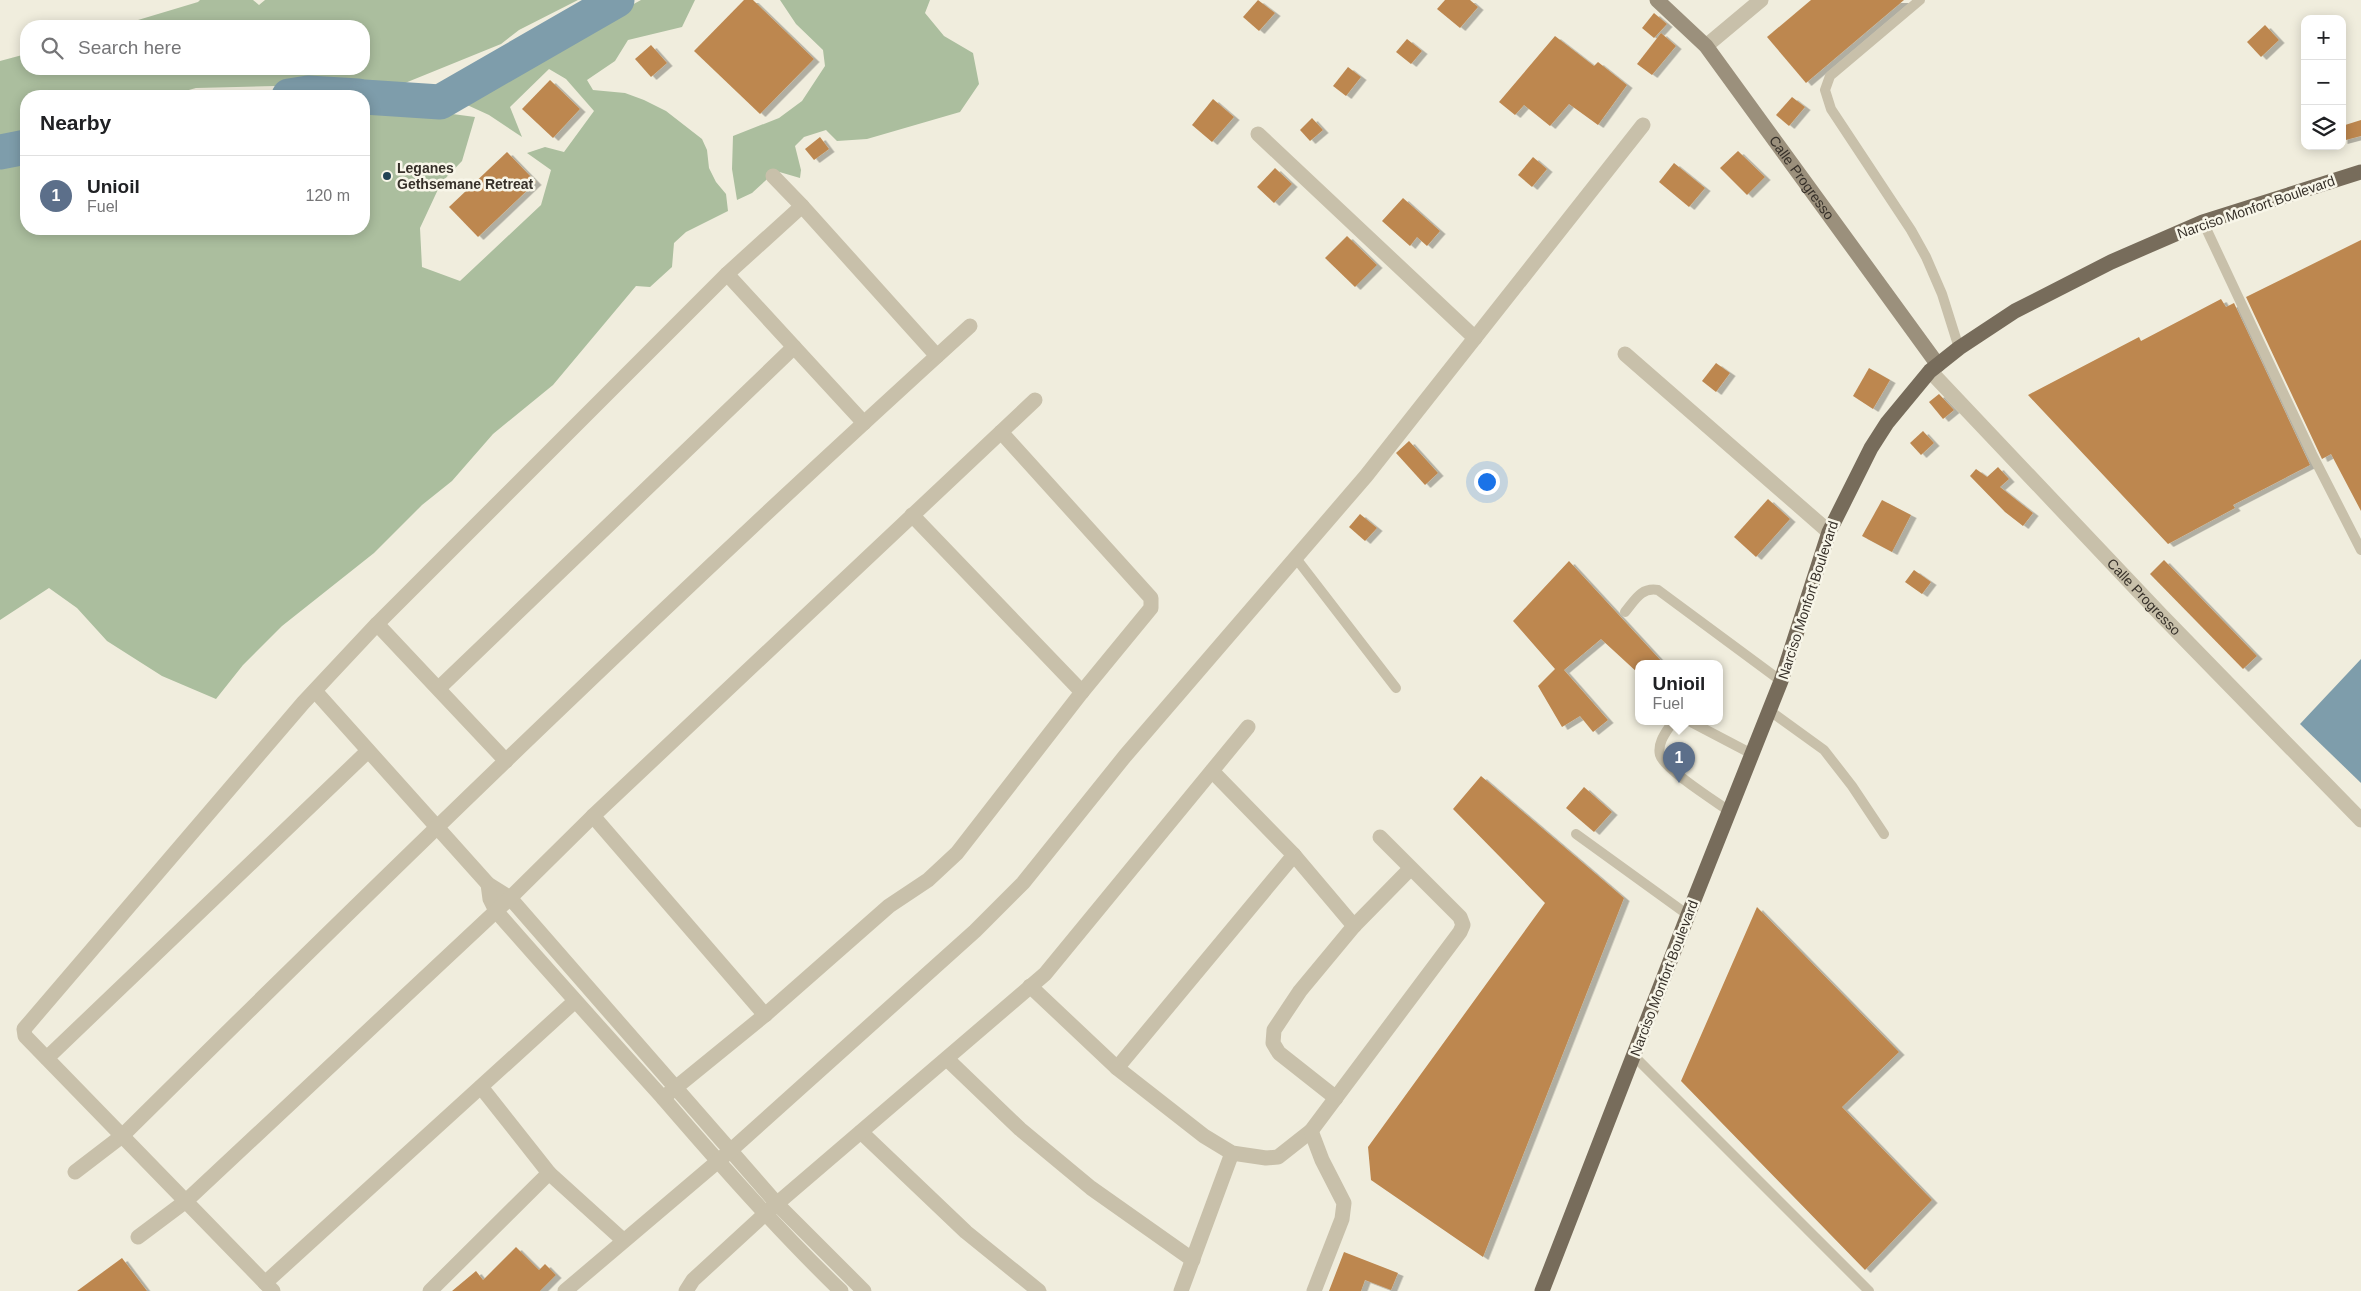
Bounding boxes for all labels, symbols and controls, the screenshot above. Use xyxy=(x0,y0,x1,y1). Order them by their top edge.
map controls xyxy=(2301,15,2346,150)
button: + xyxy=(2301,15,2346,60)
search box xyxy=(20,20,370,75)
icon: search xyxy=(38,34,66,62)
text: Search here xyxy=(78,37,182,58)
button: − xyxy=(2301,60,2346,105)
button: layers xyxy=(2301,105,2346,150)
text: Nearby xyxy=(40,111,111,134)
street label: Calle Progresso xyxy=(1766,133,1838,223)
place label: Leganes Gethsemane Retreat xyxy=(397,160,534,192)
marker: Leganes Gethsemane Retreat xyxy=(381,170,393,182)
street label: Narciso Monfort Boulevard xyxy=(2175,172,2337,242)
text: Unioil xyxy=(87,176,140,197)
text: 1 xyxy=(52,187,60,204)
text: 120 m xyxy=(306,187,350,204)
text: Fuel xyxy=(87,198,118,215)
your location xyxy=(1474,469,1500,495)
street label: Narciso Monfort Boulevard xyxy=(1775,519,1841,681)
street label: Calle Progresso xyxy=(2104,555,2184,639)
popup xyxy=(1635,660,1723,725)
text: Unioil xyxy=(1653,673,1705,694)
text: Fuel xyxy=(1653,695,1684,712)
pin: 1 xyxy=(1663,742,1695,783)
street label: Narciso Monfort Boulevard xyxy=(1627,898,1701,1058)

